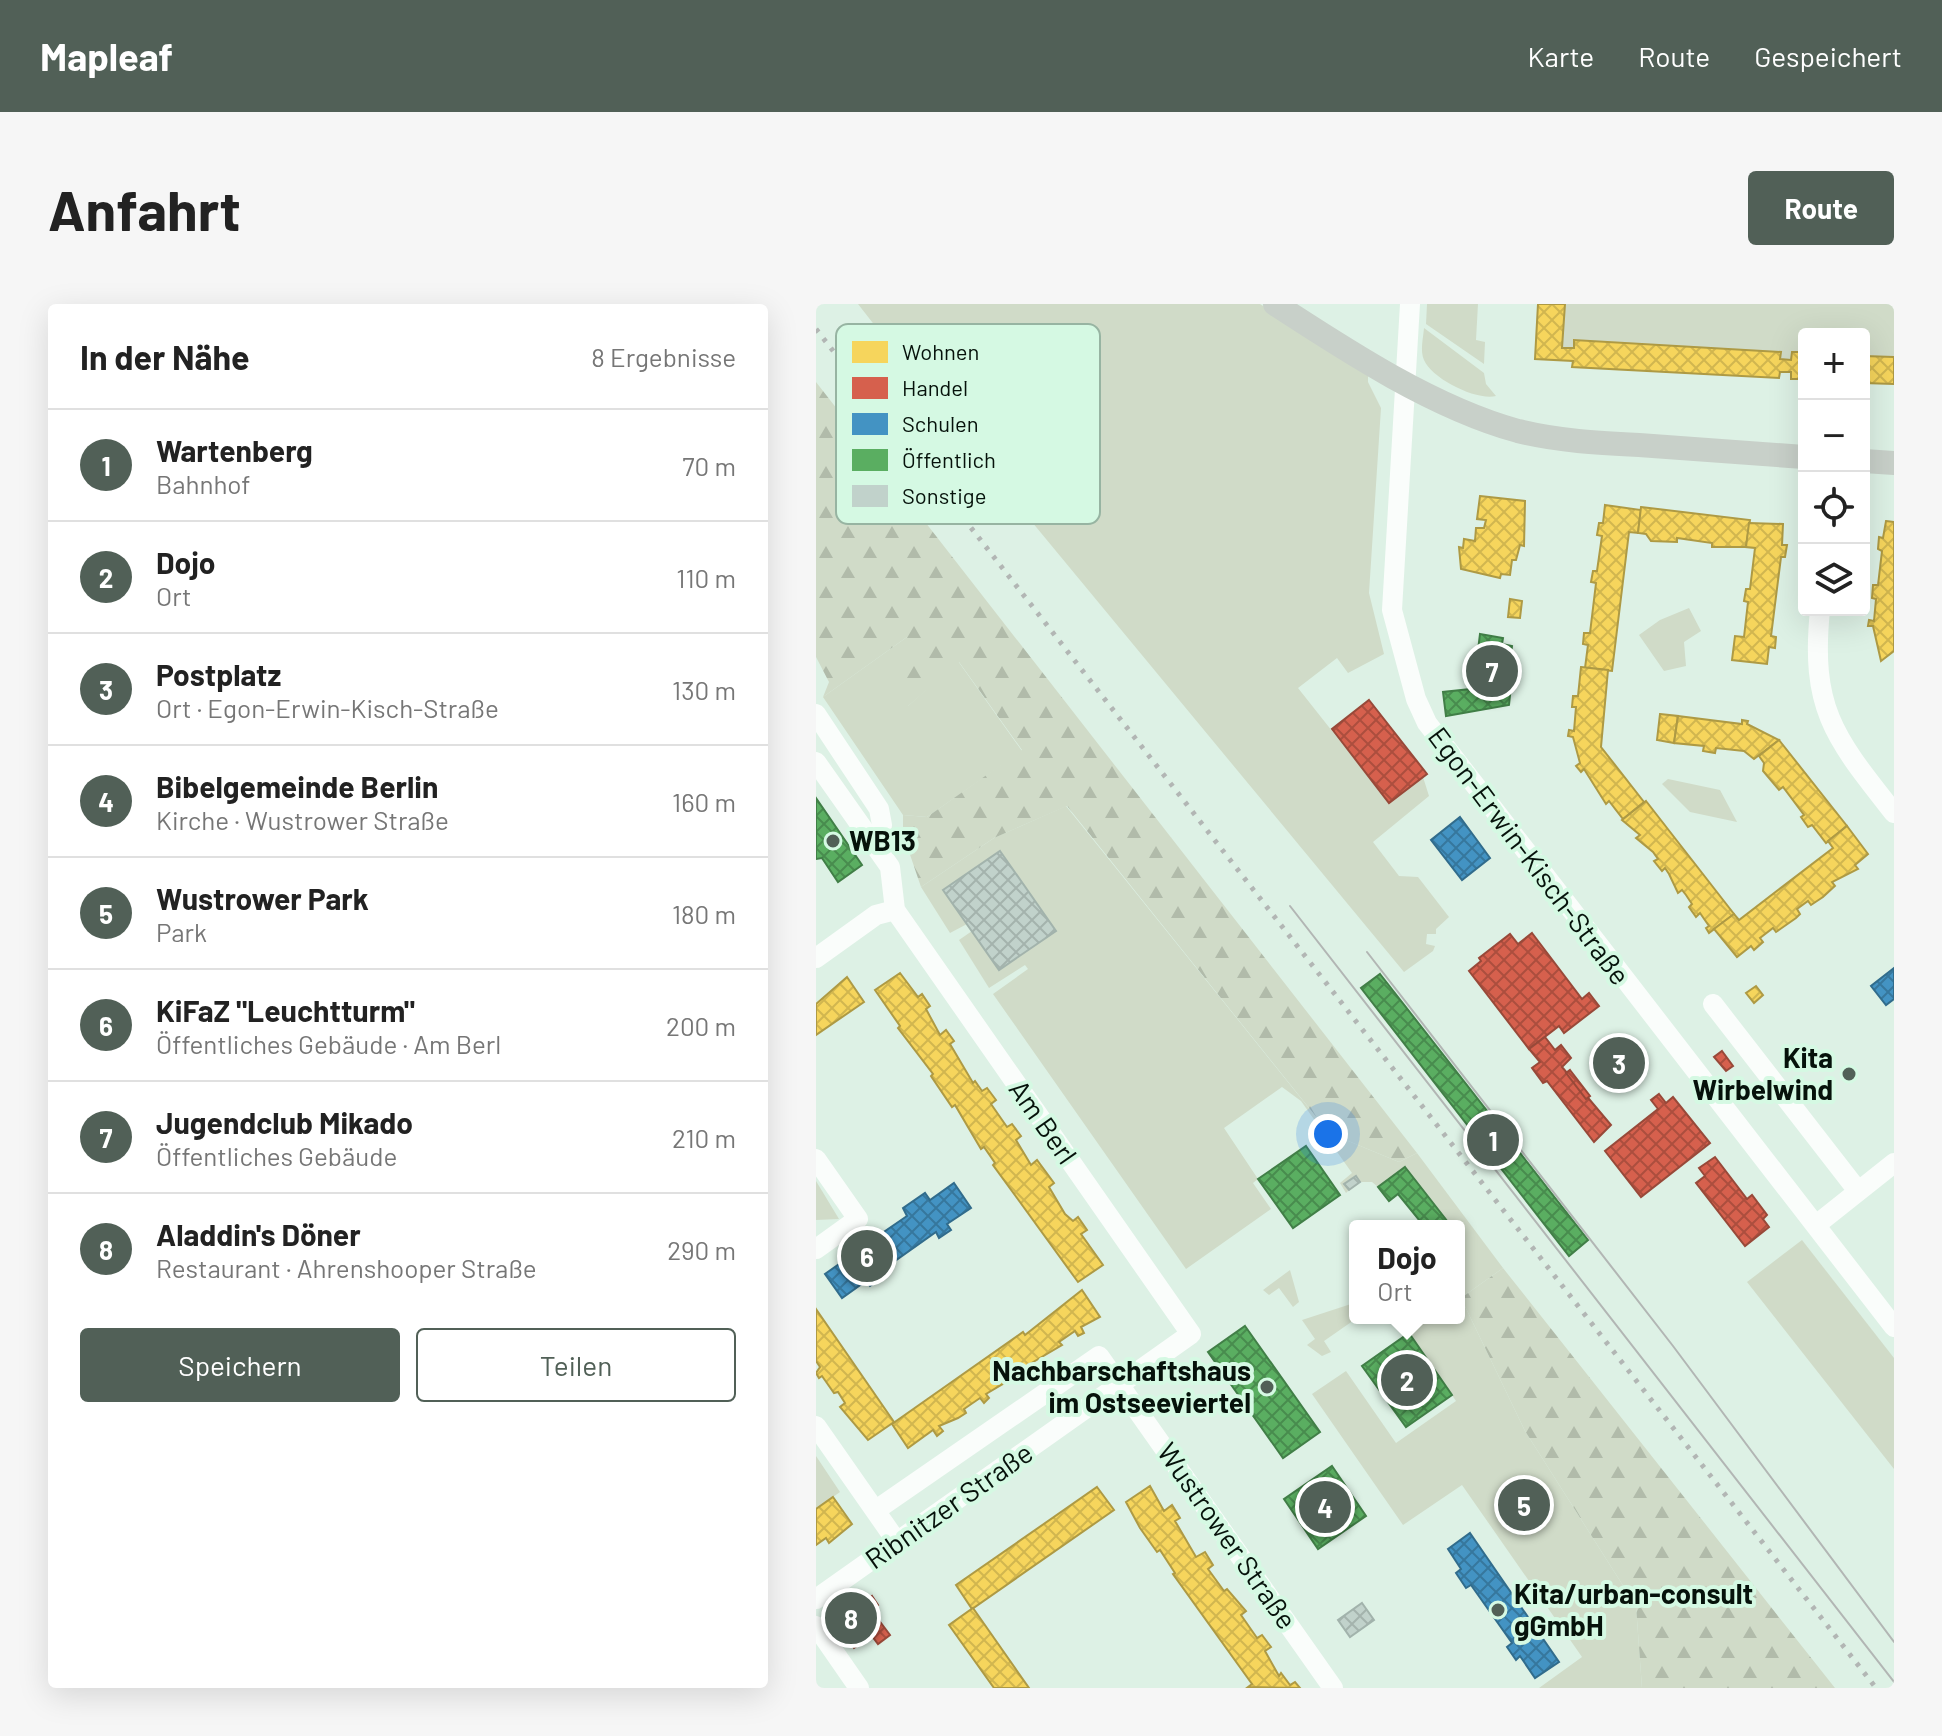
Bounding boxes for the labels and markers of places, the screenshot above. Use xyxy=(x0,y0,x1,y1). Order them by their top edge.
pin: 7 xyxy=(1466,641,1518,701)
place label: WB13 xyxy=(849,823,916,857)
marker: WB13 xyxy=(824,832,842,850)
pin: 3 xyxy=(1593,1033,1645,1093)
place label: Kita Wirbelwind xyxy=(1693,1040,1833,1106)
marker: Kita Wirbelwind xyxy=(1840,1065,1858,1083)
pin: 1 xyxy=(1467,1110,1519,1170)
pin: 6 xyxy=(841,1226,893,1286)
pin: 2 xyxy=(1381,1350,1433,1410)
place label: Nachbarschaftshaus im Ostseeviertel xyxy=(992,1353,1251,1419)
marker: Nachbarschaftshaus im Ostseeviertel xyxy=(1258,1378,1276,1396)
pin: 5 xyxy=(1498,1475,1550,1535)
pin: 4 xyxy=(1299,1477,1351,1537)
place label: Kita/urban-consult gGmbH xyxy=(1514,1576,1753,1642)
pin: 8 xyxy=(825,1588,877,1648)
marker: Kita/urban-consult gGmbH xyxy=(1489,1601,1507,1619)

